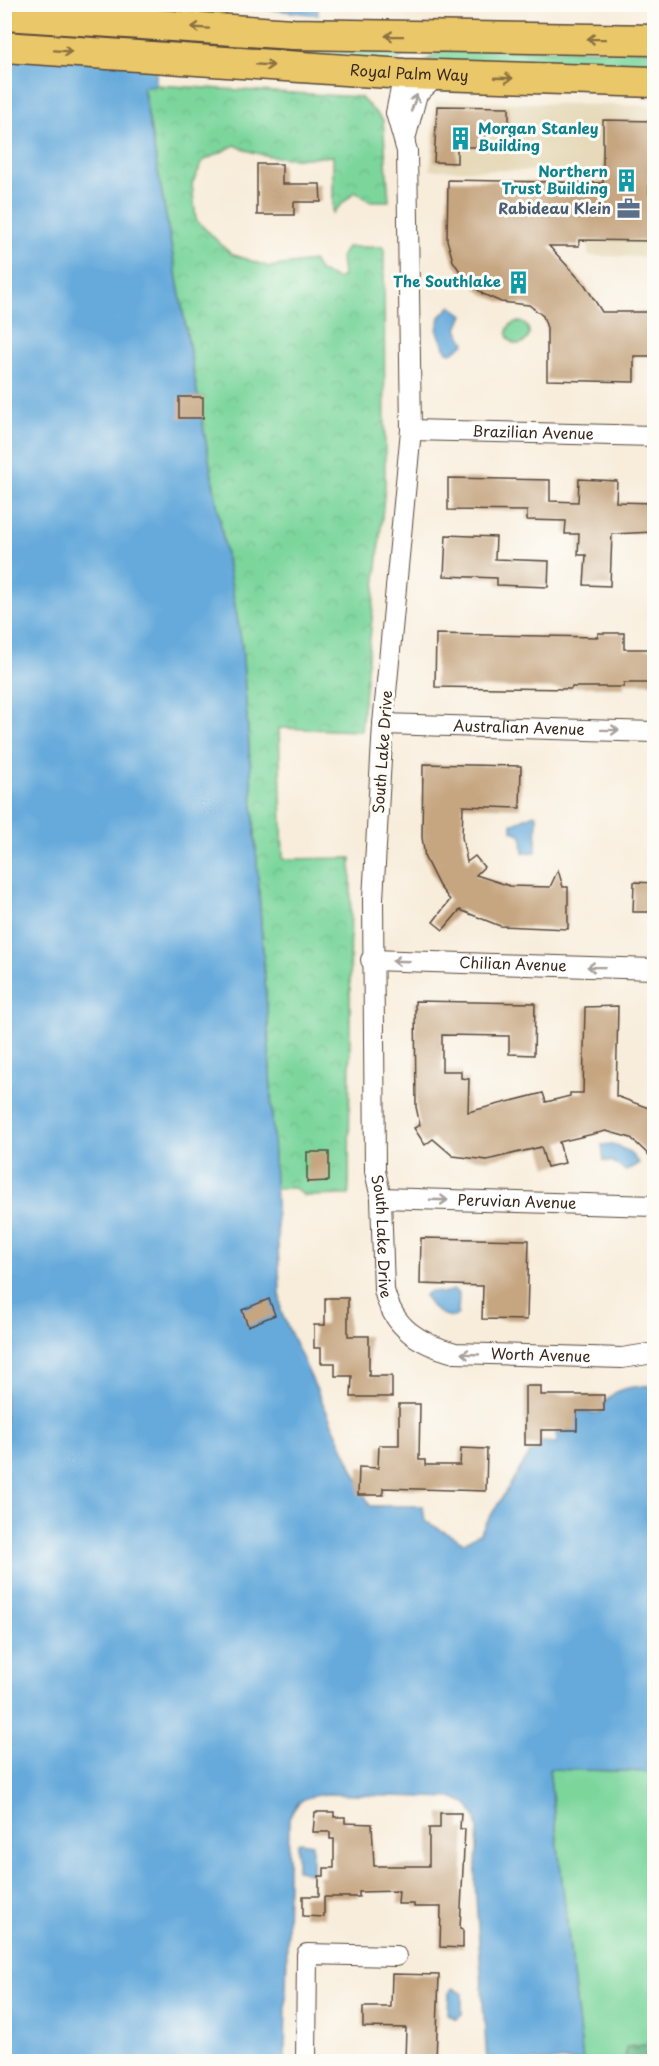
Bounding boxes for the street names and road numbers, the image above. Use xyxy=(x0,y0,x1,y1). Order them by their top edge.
street label: Royal Palm Way xyxy=(349,57,469,86)
street label: Brazilian Avenue xyxy=(472,419,594,445)
street label: South Lake Drive xyxy=(366,690,397,814)
street label: Australian Avenue xyxy=(453,713,585,740)
street label: Chilian Avenue xyxy=(459,950,567,976)
street label: South Lake Drive xyxy=(366,1172,399,1301)
street label: Peruvian Avenue xyxy=(457,1187,577,1214)
street label: Worth Avenue xyxy=(490,1341,591,1367)

